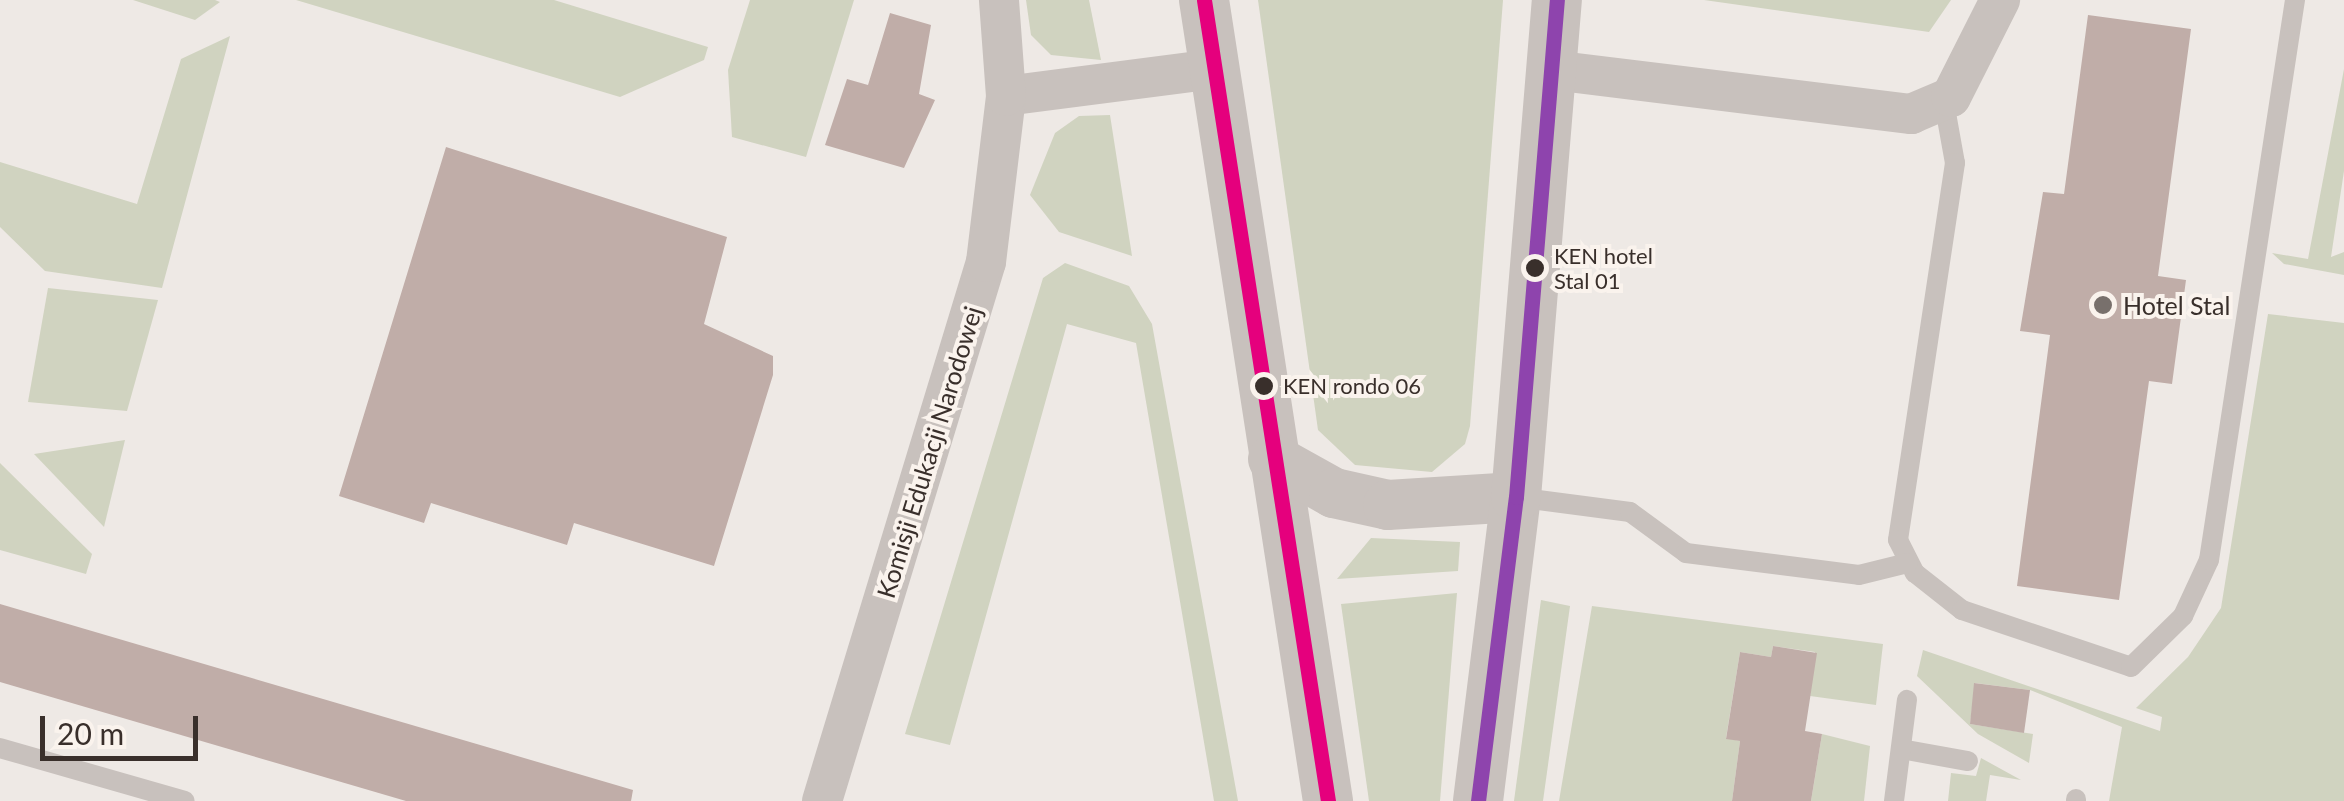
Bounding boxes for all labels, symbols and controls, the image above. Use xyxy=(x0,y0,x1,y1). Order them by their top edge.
place label: KEN hotel Stal 01 xyxy=(1554,242,1653,294)
marker: KEN hotel Stal 01 xyxy=(1525,258,1545,278)
place label: Hotel Stal xyxy=(2123,290,2230,320)
marker: Hotel Stal xyxy=(2092,294,2114,316)
street label: Komisji Edukacji Narodowej xyxy=(870,303,988,601)
place label: KEN rondo 06 xyxy=(1283,373,1421,399)
marker: KEN rondo 06 xyxy=(1254,376,1274,396)
scale bar xyxy=(45,696,202,758)
text: 20 m xyxy=(57,715,124,751)

